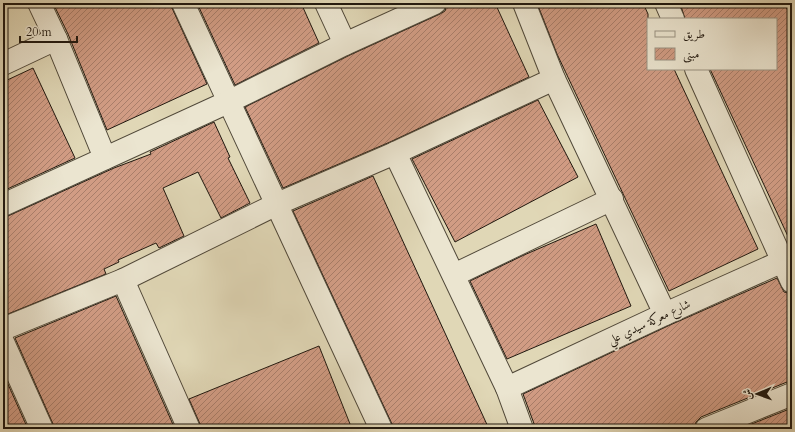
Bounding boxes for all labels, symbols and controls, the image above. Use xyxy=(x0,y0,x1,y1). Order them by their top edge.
scale bar xyxy=(20,18,77,44)
legend xyxy=(647,18,777,70)
text: 20 m xyxy=(26,24,53,40)
text: طريق xyxy=(683,26,705,42)
text: مبنى xyxy=(683,46,699,63)
street label: شارع معركة سيدي علي xyxy=(605,296,695,352)
north arrow xyxy=(737,374,777,414)
text: ش xyxy=(740,389,755,400)

